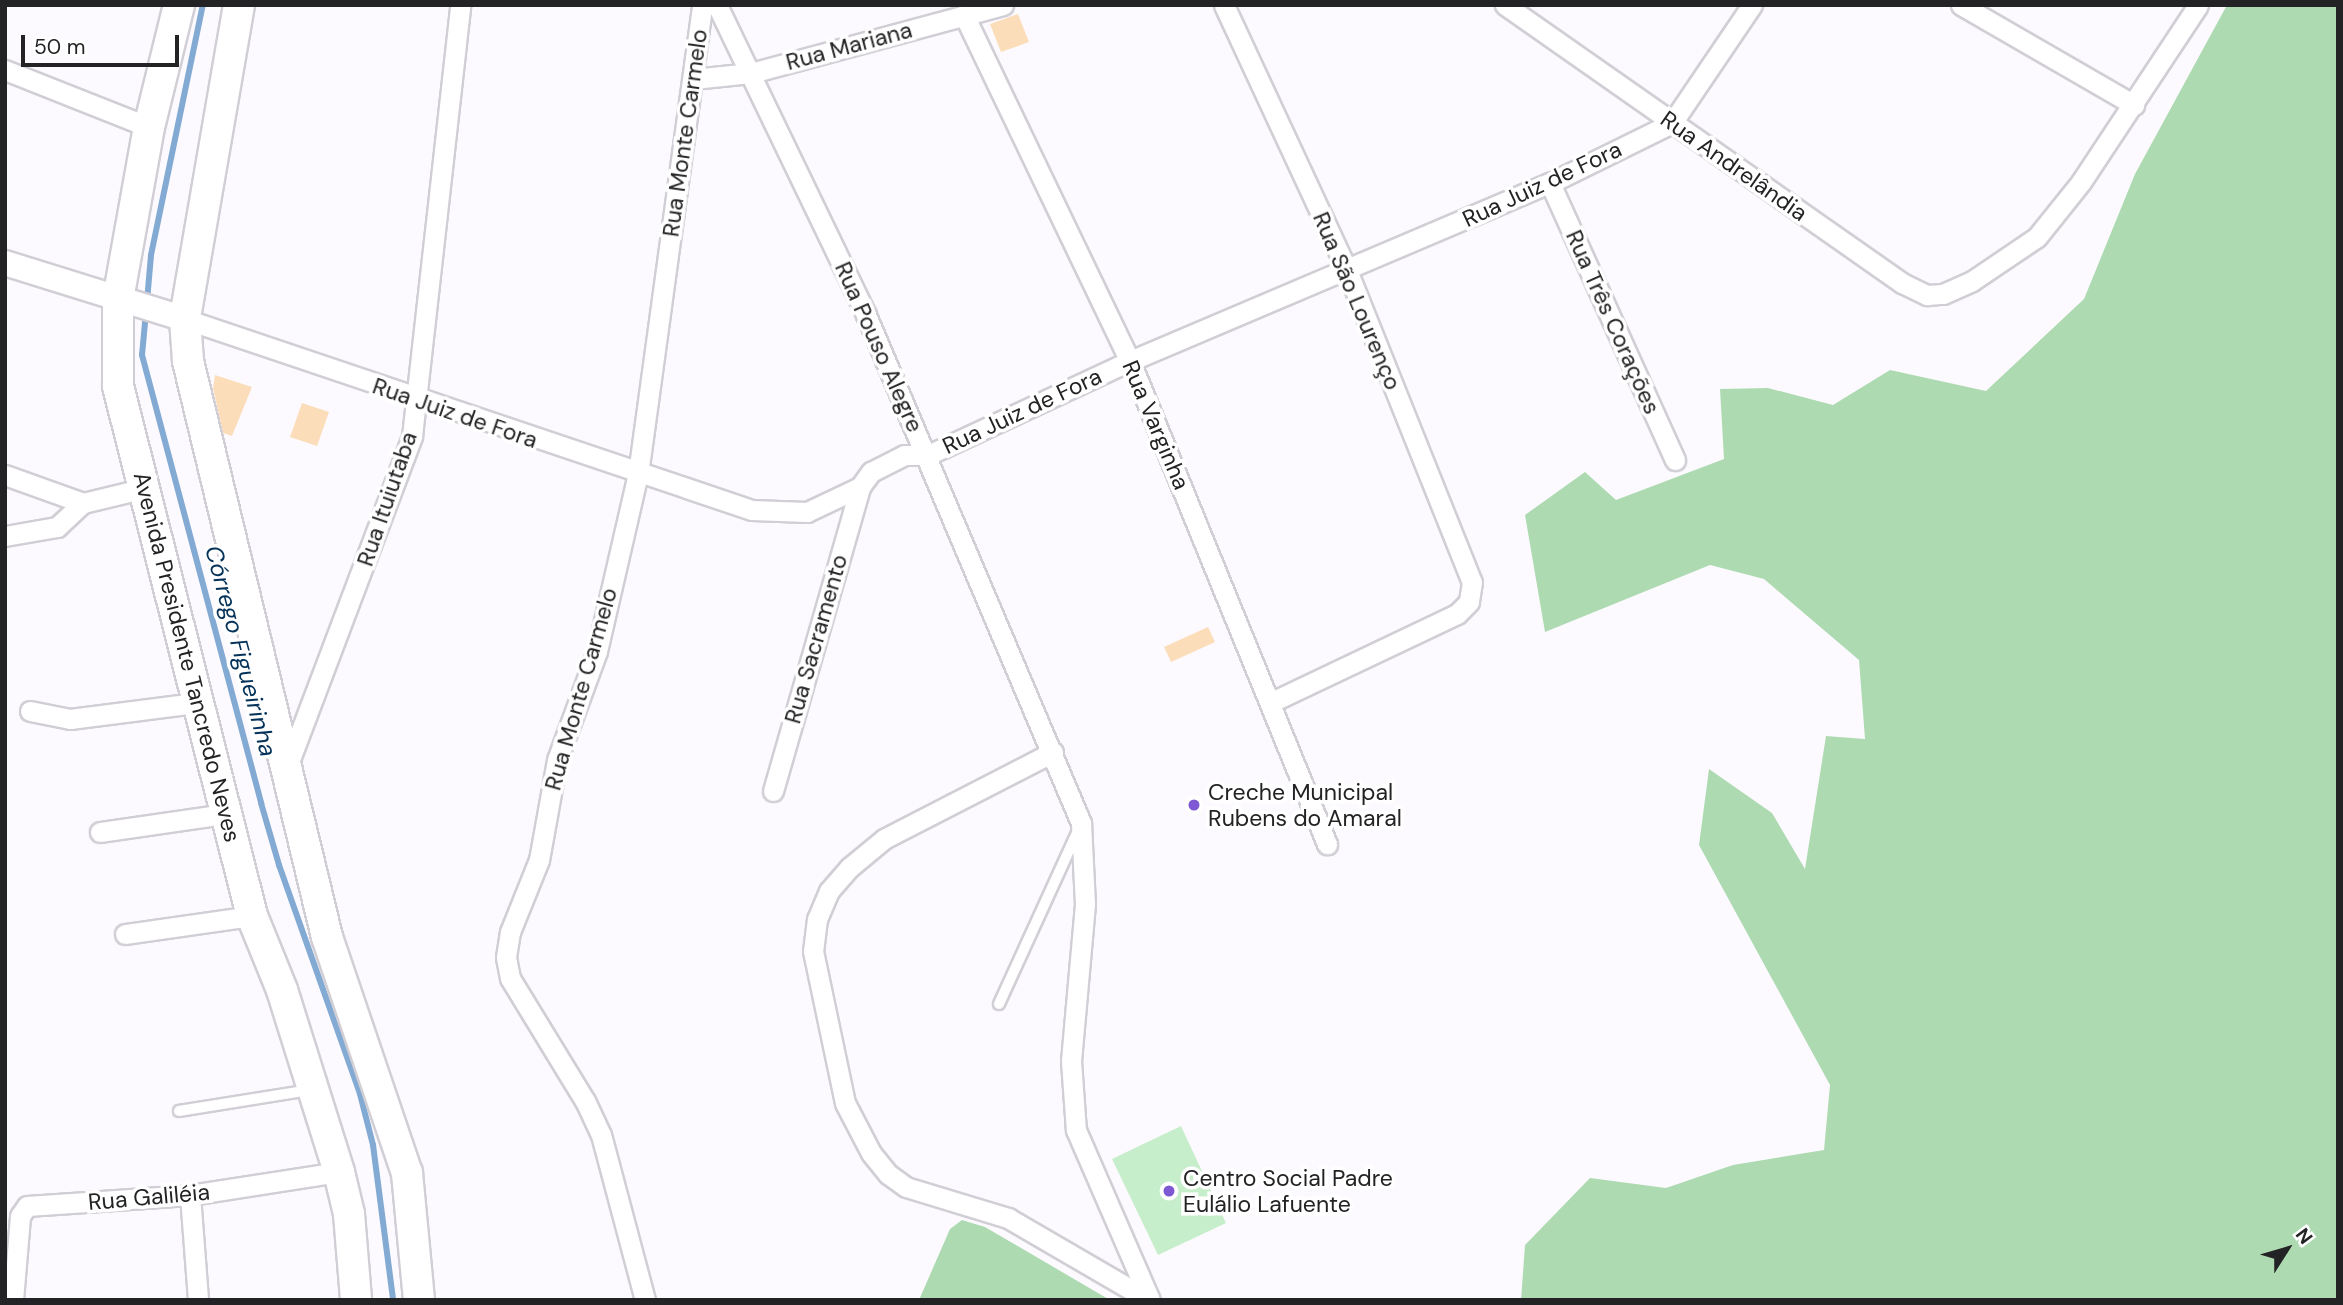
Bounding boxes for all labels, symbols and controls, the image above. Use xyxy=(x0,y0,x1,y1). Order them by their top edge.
street label: Rua Mariana xyxy=(783,16,915,76)
scale bar xyxy=(24,21,182,65)
street label: Rua Monte Carmelo xyxy=(657,27,713,239)
text: 50 m xyxy=(34,33,85,61)
street label: Rua Andrelândia xyxy=(1655,105,1813,227)
street label: Rua Juiz de Fora xyxy=(1458,135,1626,233)
street label: Rua São Lourenço xyxy=(1307,208,1407,394)
street label: Rua Três Corações xyxy=(1560,226,1666,418)
street label: Rua Pouso Alegre xyxy=(829,258,929,436)
street label: Rua Varginha xyxy=(1116,356,1196,494)
street label: Rua Juiz de Fora xyxy=(938,362,1106,460)
street label: Rua Juiz de Fora xyxy=(369,372,541,454)
street label: Rua Ituiutaba xyxy=(351,428,423,570)
street label: Avenida Presidente Tancredo Neves xyxy=(128,469,246,845)
water label: Córrego Figueirinha xyxy=(199,542,283,760)
street label: Rua Sacramento xyxy=(779,551,853,727)
street label: Rua Monte Carmelo xyxy=(539,585,623,793)
place label: Creche Municipal Rubens do Amaral xyxy=(1208,778,1402,832)
marker: Creche Municipal Rubens do Amaral xyxy=(1186,797,1202,813)
place label: Centro Social Padre Eulálio Lafuente xyxy=(1183,1164,1393,1218)
street label: Rua Galiléia xyxy=(87,1178,211,1216)
marker: Centro Social Padre Eulálio Lafuente xyxy=(1161,1183,1177,1199)
north arrow xyxy=(2252,1214,2322,1284)
text: N xyxy=(2290,1223,2318,1249)

